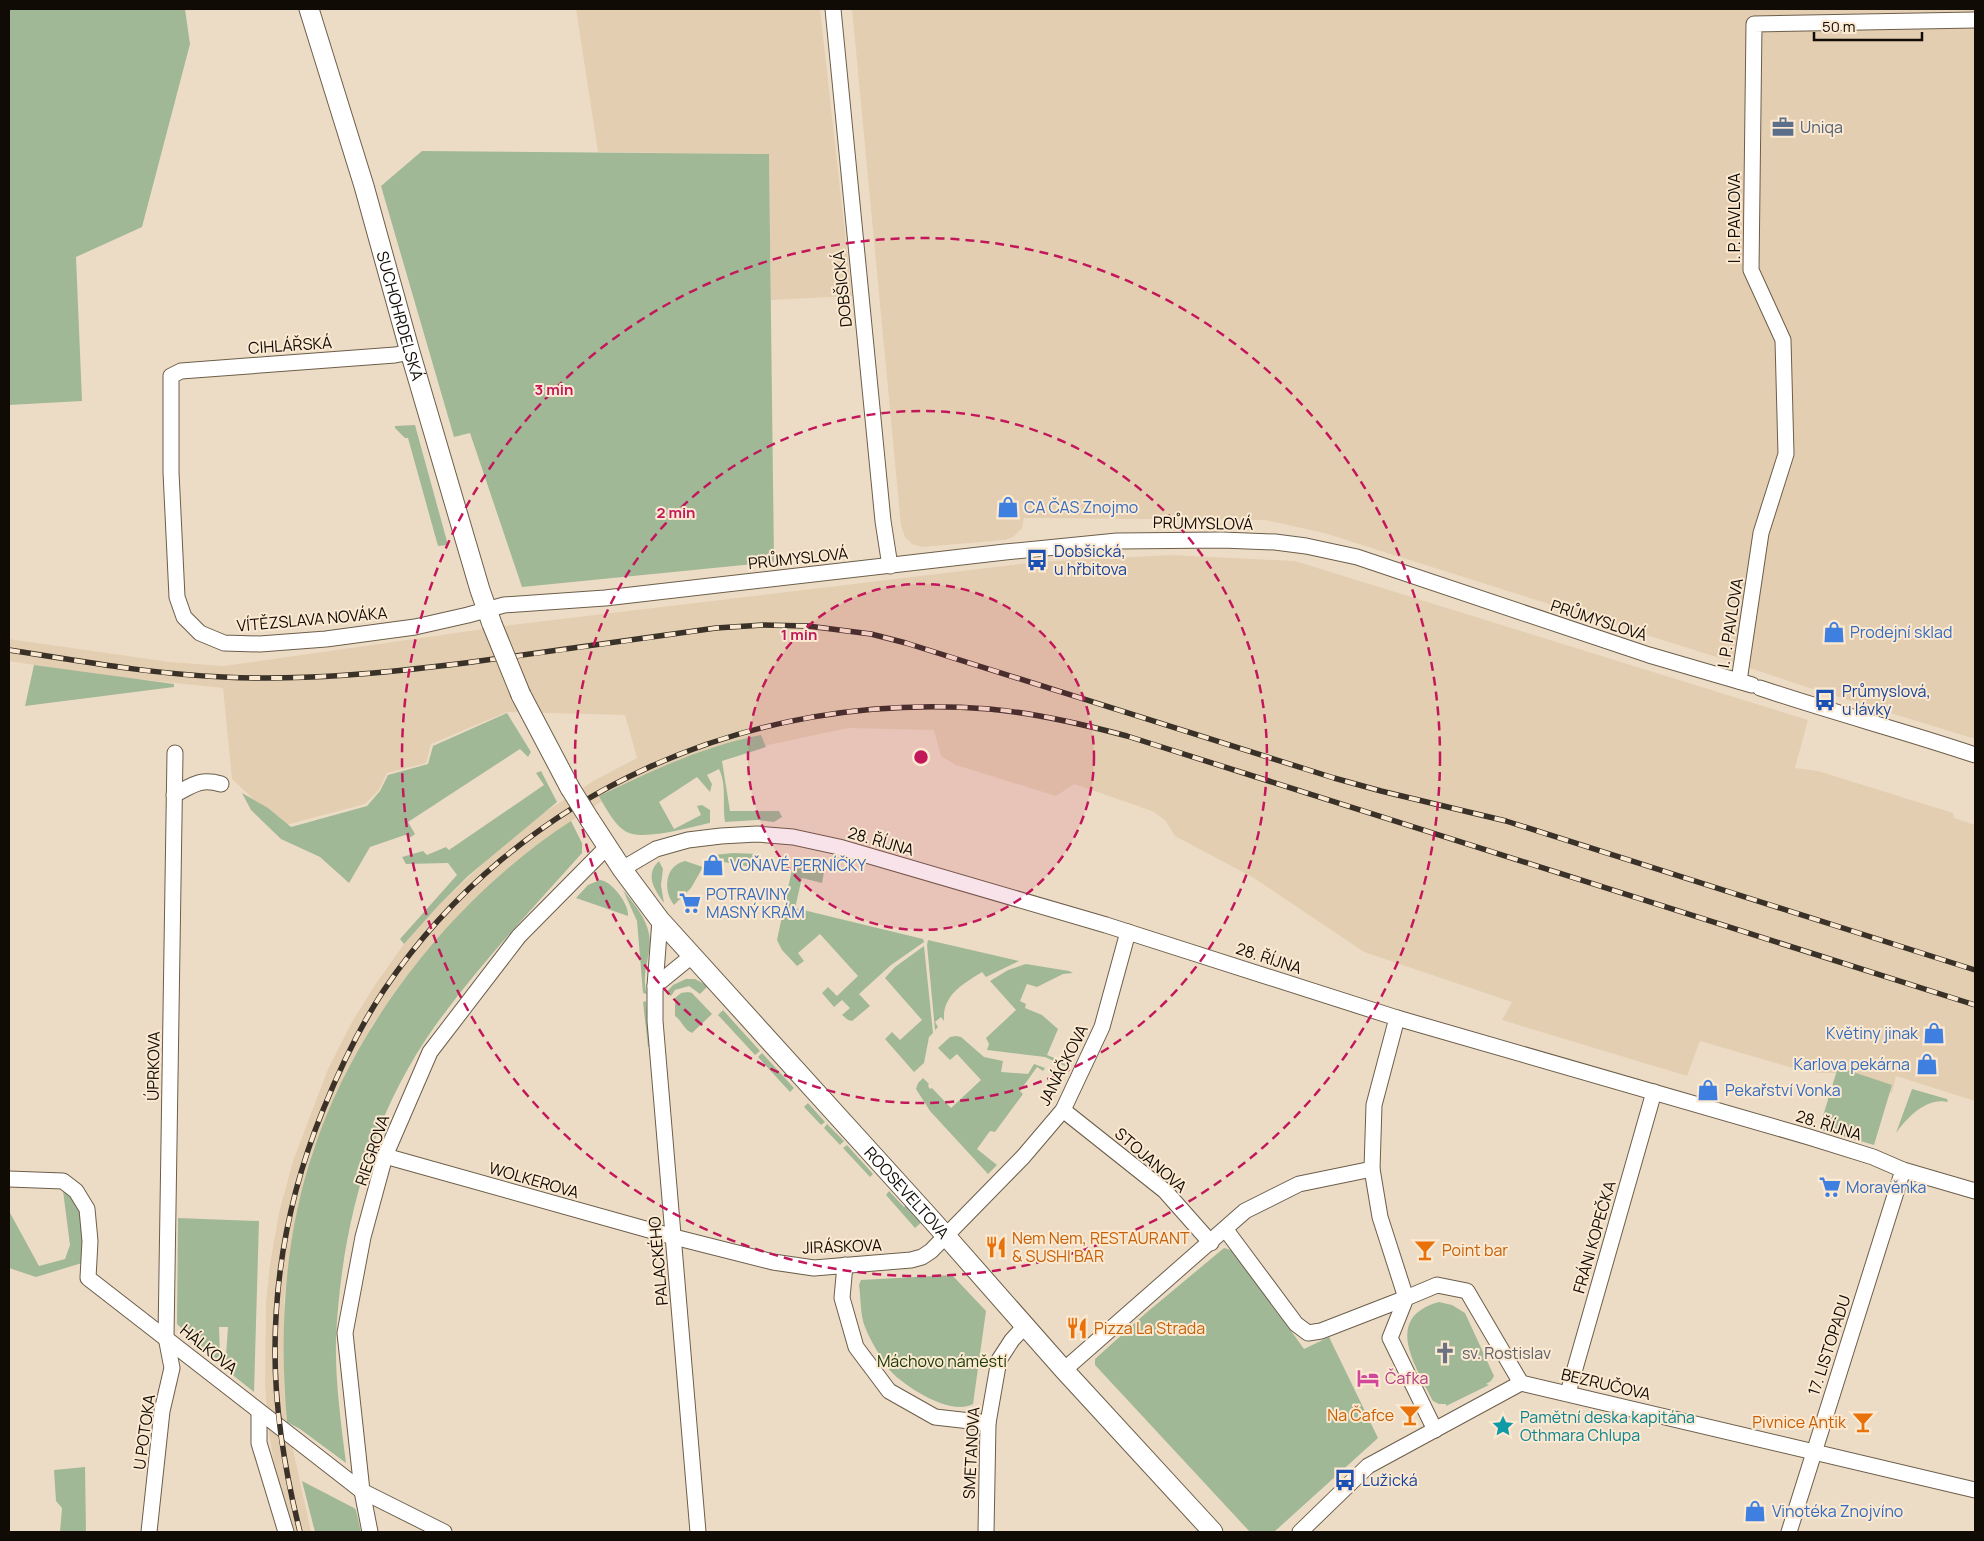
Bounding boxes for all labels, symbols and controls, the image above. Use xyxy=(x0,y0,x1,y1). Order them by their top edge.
scale bar xyxy=(1814,10,1922,42)
text: 50 m xyxy=(1822,16,1856,37)
office icon: Uniqa xyxy=(1770,114,1796,140)
place label: Uniqa xyxy=(1800,116,1843,138)
street label: I. P. PAVLOVA xyxy=(1723,173,1745,263)
street label: SUCHOHRDELSKÁ xyxy=(372,248,429,383)
street label: DOBŠICKÁ xyxy=(827,250,857,328)
street label: CIHLÁŘSKÁ xyxy=(247,331,333,359)
text: 3 min xyxy=(535,379,573,400)
shop icon: CA ČAS Znojmo xyxy=(995,494,1021,520)
place label: CA ČAS Znojmo xyxy=(1024,496,1138,518)
text: 2 min xyxy=(656,502,696,523)
street label: PRŮMYSLOVÁ xyxy=(1153,511,1253,535)
place label: Dobšická, u hřbitova xyxy=(1054,540,1127,580)
street label: PRŮMYSLOVÁ xyxy=(747,542,849,574)
bus stop icon: Dobšická, u hřbitova xyxy=(1024,547,1050,573)
street label: I. P. PAVLOVA xyxy=(1712,577,1748,669)
street label: PRŮMYSLOVÁ xyxy=(1548,594,1650,646)
street label: VÍTĚZSLAVA NOVÁKA xyxy=(236,601,388,637)
shop icon: Prodejní sklad xyxy=(1821,619,1847,645)
place label: Prodejní sklad xyxy=(1850,621,1952,643)
text: 1 min xyxy=(781,624,817,645)
place label: Průmyslová, u lávky xyxy=(1842,680,1931,720)
bus stop icon: Průmyslová, u lávky xyxy=(1812,687,1838,713)
centre of rings xyxy=(912,748,930,766)
street label: 28. ŘÍJNA xyxy=(845,821,917,861)
shop icon: VOŇAVÉ PERNÍČKY xyxy=(700,852,726,878)
place label: VOŇAVÉ PERNÍČKY xyxy=(730,854,866,876)
place label: POTRAVINY MASNÝ KRÁM xyxy=(706,883,805,923)
supermarket icon: POTRAVINY MASNÝ KRÁM xyxy=(677,890,703,916)
street label: 28. ŘÍJNA xyxy=(1233,937,1305,979)
shop icon: Květiny jinak xyxy=(1921,1020,1947,1046)
street label: JANÁČKOVA xyxy=(1033,1021,1093,1109)
place label: Květiny jinak xyxy=(1826,1022,1919,1044)
street label: ÚPRKOVA xyxy=(141,1031,165,1101)
shop icon: Karlova pekárna xyxy=(1914,1051,1940,1077)
place label: Karlova pekárna xyxy=(1793,1053,1910,1075)
shop icon: Pekařství Vonka xyxy=(1695,1077,1721,1103)
place label: Pekařství Vonka xyxy=(1725,1079,1841,1101)
street label: 28. ŘÍJNA xyxy=(1793,1105,1865,1145)
street label: RIEGROVA xyxy=(350,1112,394,1188)
street label: STOJANOVA xyxy=(1110,1123,1192,1197)
street label: ROOSEVELTOVA xyxy=(860,1142,954,1243)
street label: WOLKEROVA xyxy=(486,1157,582,1203)
supermarket icon: Moravěnka xyxy=(1817,1174,1843,1200)
place label: Moravěnka xyxy=(1846,1176,1927,1198)
street label: FRÁNI KOPEČKA xyxy=(1567,1178,1621,1296)
street label: PALACKÉHO xyxy=(643,1215,673,1307)
place label: Nem Nem, RESTAURANT & SUSHI BAR xyxy=(1012,1227,1190,1267)
street label: JIRÁSKOVA xyxy=(802,1234,882,1258)
restaurant icon: Nem Nem, RESTAURANT & SUSHI BAR xyxy=(983,1234,1009,1260)
bar icon: Point bar xyxy=(1412,1237,1438,1263)
place label: Point bar xyxy=(1442,1239,1508,1261)
street label: 17. LISTOPADU xyxy=(1802,1292,1856,1398)
restaurant icon: Pizza La Strada xyxy=(1064,1315,1090,1341)
place label: Pizza La Strada xyxy=(1094,1317,1205,1339)
street label: HÁLKOVA xyxy=(176,1319,242,1379)
church icon: sv. Rostislav xyxy=(1432,1340,1458,1366)
place label: sv. Rostislav xyxy=(1462,1342,1551,1364)
park label: Máchovo náměstí xyxy=(877,1350,1007,1372)
street label: BEZRUČOVA xyxy=(1559,1363,1653,1405)
hotel icon: Čafka xyxy=(1355,1365,1381,1391)
place label: Čafka xyxy=(1385,1367,1428,1389)
street label: U POTOKA xyxy=(128,1393,160,1471)
bar icon: Na Čafce xyxy=(1397,1402,1423,1428)
place label: Na Čafce xyxy=(1327,1404,1394,1426)
street label: SMETANOVA xyxy=(958,1406,984,1500)
place label: Pamětní deska kapitána Othmara Chlupa xyxy=(1520,1406,1695,1446)
bar icon: Pivnice Antik xyxy=(1850,1409,1876,1435)
place label: Pivnice Antik xyxy=(1752,1411,1847,1433)
place icon: Pamětní deska kapitána Othmara Chlupa xyxy=(1490,1413,1516,1439)
bus stop icon: Lužická xyxy=(1332,1467,1358,1493)
place label: Lužická xyxy=(1362,1469,1418,1491)
shop icon: Vinotéka Znojvíno xyxy=(1742,1498,1768,1524)
place label: Vinotéka Znojvíno xyxy=(1772,1500,1903,1522)

